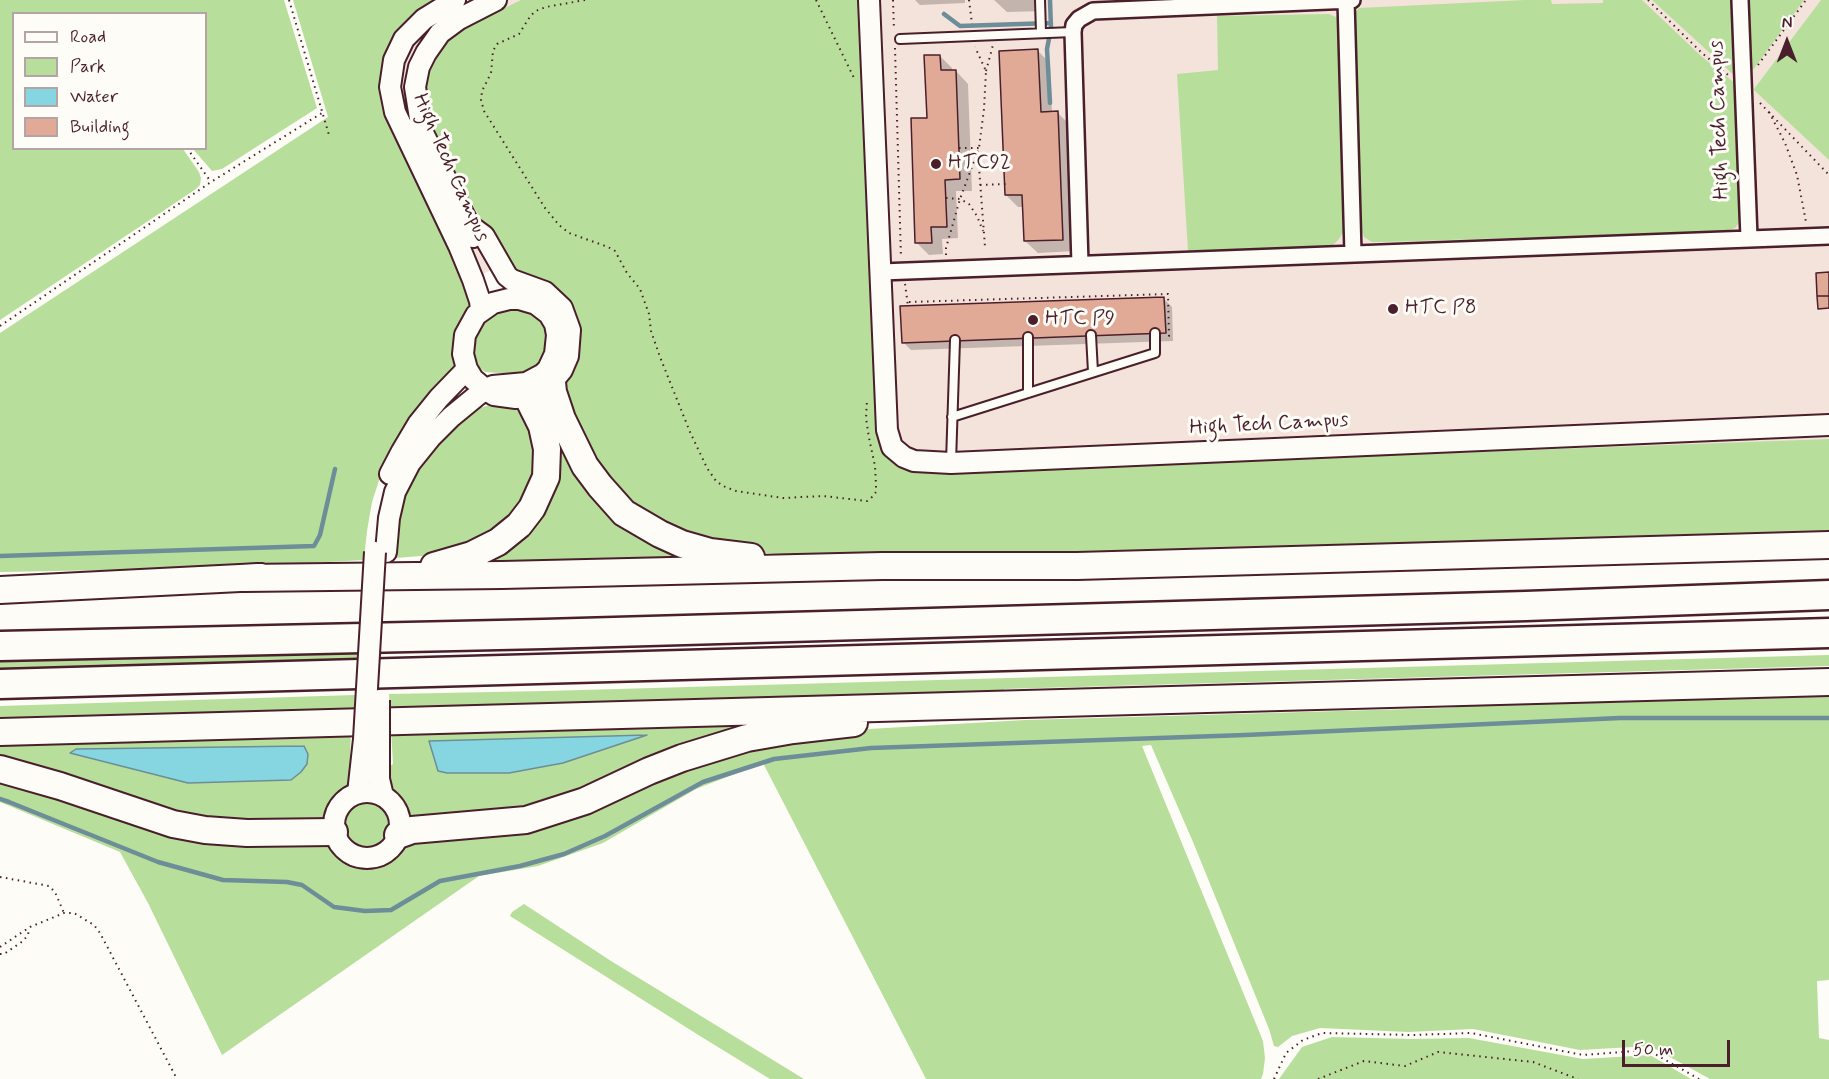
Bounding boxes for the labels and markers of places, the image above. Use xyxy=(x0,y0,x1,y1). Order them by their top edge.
place label: HTC92 xyxy=(948,151,1011,177)
marker: HTC92 xyxy=(929,157,943,171)
place label: HTC P8 xyxy=(1405,296,1477,322)
marker: HTC P8 xyxy=(1386,302,1400,316)
place label: HTC P9 xyxy=(1045,307,1115,333)
marker: HTC P9 xyxy=(1026,313,1040,327)

